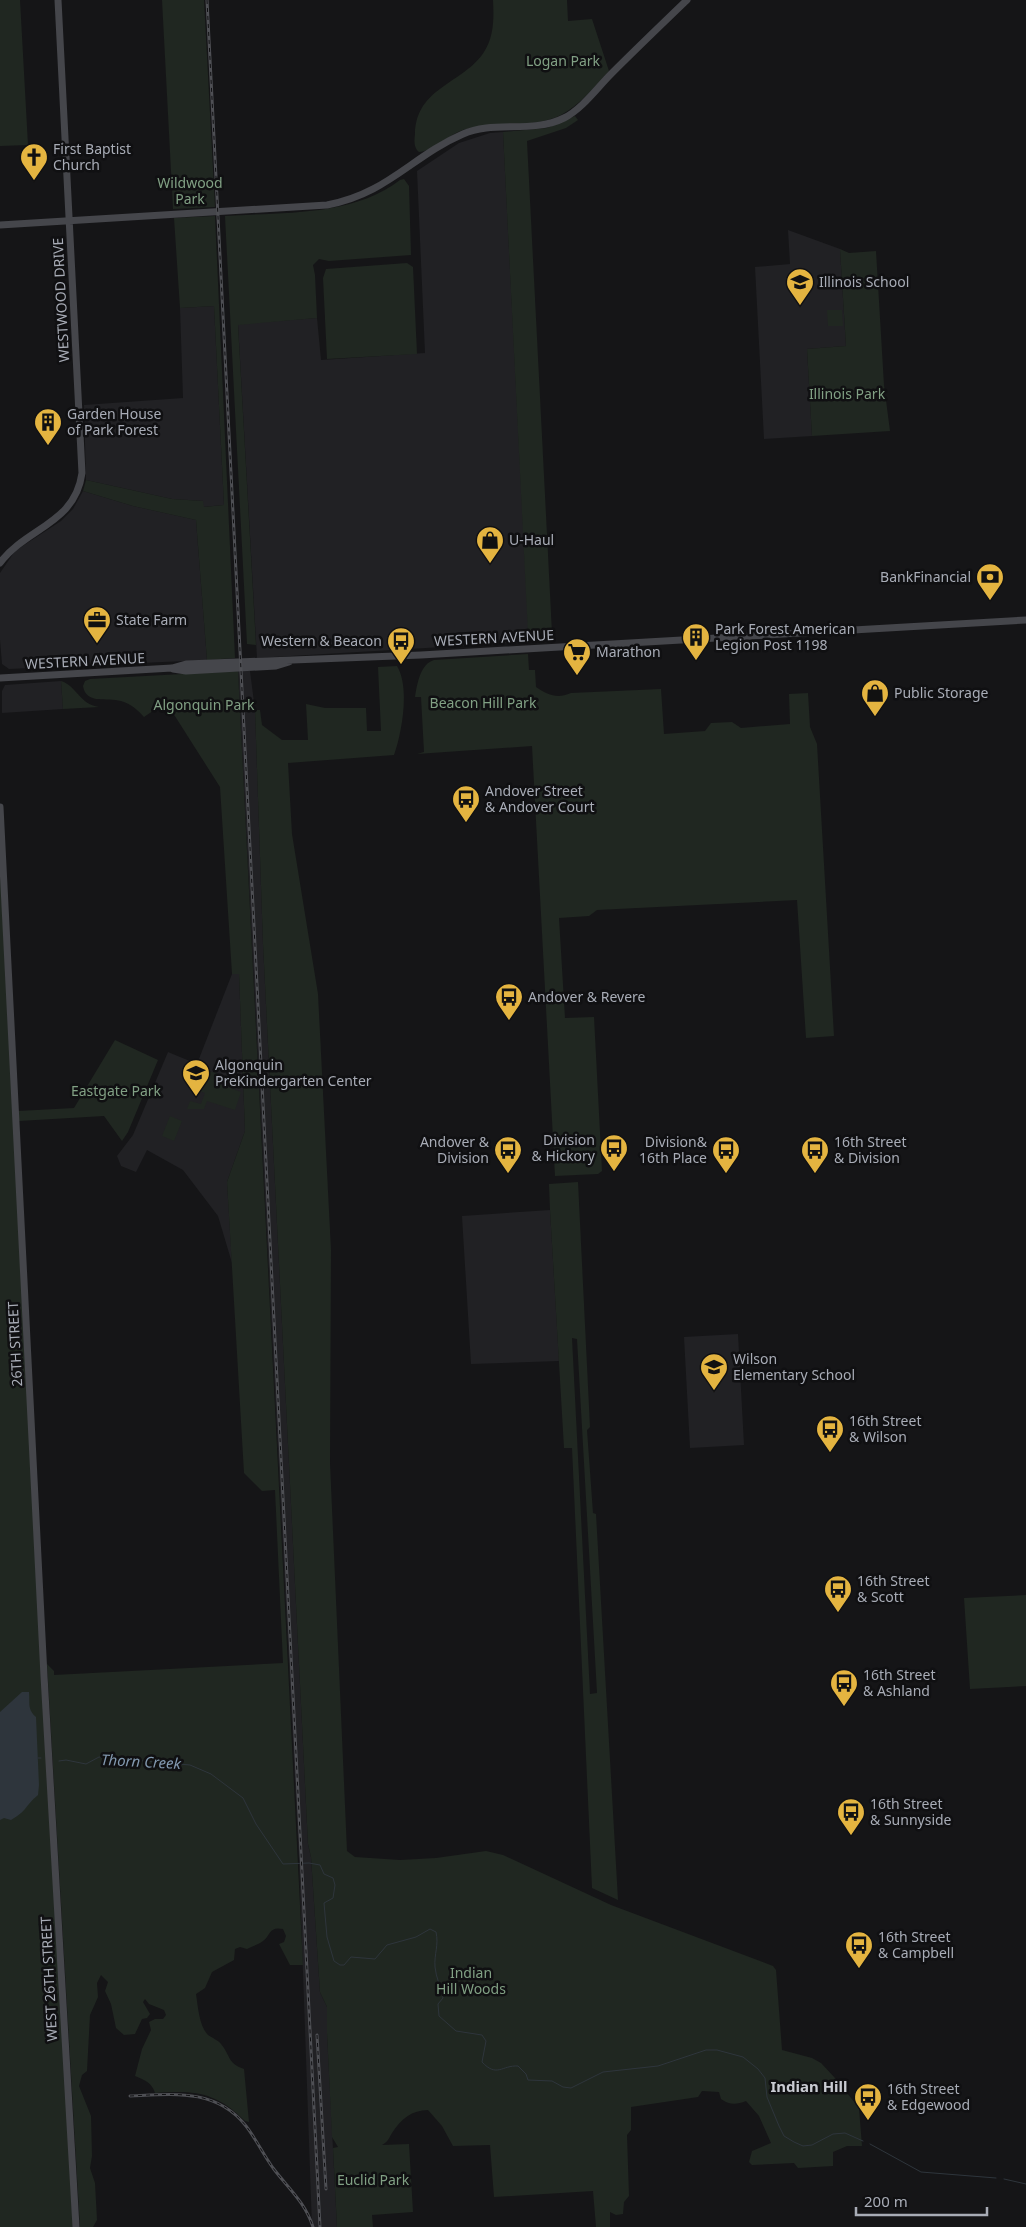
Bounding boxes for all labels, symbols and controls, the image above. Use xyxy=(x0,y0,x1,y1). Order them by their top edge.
park label: Logan Park xyxy=(526,51,601,70)
place label: First Baptist Church xyxy=(53,139,131,174)
church icon: First Baptist Church xyxy=(19,142,49,181)
park label: Wildwood Park xyxy=(157,173,223,208)
street label: WESTWOOD DRIVE xyxy=(48,237,73,363)
school or university icon: Illinois School xyxy=(785,267,815,306)
place label: Illinois School xyxy=(819,272,909,291)
park label: Illinois Park xyxy=(809,384,886,403)
place label: Garden House of Park Forest xyxy=(67,404,162,439)
building icon: Garden House of Park Forest xyxy=(33,407,63,446)
shop icon: U-Haul xyxy=(475,525,505,564)
place label: U-Haul xyxy=(509,530,554,549)
bank icon: BankFinancial xyxy=(975,562,1005,601)
place label: BankFinancial xyxy=(880,567,971,586)
office icon: State Farm xyxy=(82,605,112,644)
place label: State Farm xyxy=(116,610,187,629)
place label: Park Forest American Legion Post 1198 xyxy=(715,619,855,654)
building icon: Park Forest American Legion Post 1198 xyxy=(681,622,711,661)
street label: WESTERN AVENUE xyxy=(433,625,555,650)
bus stop icon: Western & Beacon xyxy=(386,626,416,665)
place label: Western & Beacon xyxy=(261,631,382,650)
supermarket icon: Marathon xyxy=(562,637,592,676)
place label: Marathon xyxy=(596,642,661,661)
street label: WESTERN AVENUE xyxy=(24,648,146,673)
shop icon: Public Storage xyxy=(860,678,890,717)
place label: Public Storage xyxy=(894,683,988,702)
park label: Beacon Hill Park xyxy=(430,693,537,712)
park label: Algonquin Park xyxy=(153,695,255,714)
place label: Andover Street & Andover Court xyxy=(485,781,595,816)
bus stop icon: Andover Street & Andover Court xyxy=(451,784,481,823)
bus stop icon: Andover & Revere xyxy=(494,982,524,1021)
place label: Andover & Revere xyxy=(528,987,646,1006)
place label: Algonquin PreKindergarten Center xyxy=(215,1055,372,1090)
school or university icon: Algonquin PreKindergarten Center xyxy=(181,1058,211,1097)
park label: Eastgate Park xyxy=(71,1081,162,1100)
place label: Division & Hickory xyxy=(532,1130,596,1165)
place label: Andover & Division xyxy=(420,1132,490,1167)
place label: Division& 16th Place xyxy=(639,1132,708,1167)
place label: 16th Street & Division xyxy=(834,1132,906,1167)
bus stop icon: Division & Hickory xyxy=(599,1133,629,1172)
bus stop icon: Andover & Division xyxy=(493,1135,523,1174)
bus stop icon: Division& 16th Place xyxy=(711,1135,741,1174)
bus stop icon: 16th Street & Division xyxy=(800,1135,830,1174)
street label: 26TH STREET xyxy=(3,1301,26,1387)
place label: Wilson Elementary School xyxy=(733,1349,855,1384)
school or university icon: Wilson Elementary School xyxy=(699,1352,729,1391)
place label: 16th Street & Wilson xyxy=(849,1411,921,1446)
bus stop icon: 16th Street & Wilson xyxy=(815,1414,845,1453)
place label: 16th Street & Scott xyxy=(857,1571,929,1606)
bus stop icon: 16th Street & Scott xyxy=(823,1574,853,1613)
place label: 16th Street & Ashland xyxy=(863,1665,935,1700)
bus stop icon: 16th Street & Ashland xyxy=(829,1668,859,1707)
water label: Thorn Creek xyxy=(101,1749,182,1773)
place label: 16th Street & Sunnyside xyxy=(870,1794,952,1829)
bus stop icon: 16th Street & Sunnyside xyxy=(836,1797,866,1836)
street label: WEST 26TH STREET xyxy=(36,1916,61,2042)
place label: 16th Street & Campbell xyxy=(878,1927,954,1962)
bus stop icon: 16th Street & Campbell xyxy=(844,1930,874,1969)
park label: Indian Hill Woods xyxy=(436,1963,506,1998)
district label: Indian Hill xyxy=(770,2076,848,2096)
place label: 16th Street & Edgewood xyxy=(887,2079,970,2114)
bus stop icon: 16th Street & Edgewood xyxy=(853,2082,883,2121)
park label: Euclid Park xyxy=(337,2170,410,2189)
scale bar xyxy=(856,2184,987,2216)
text: 200 m xyxy=(864,2191,908,2211)

